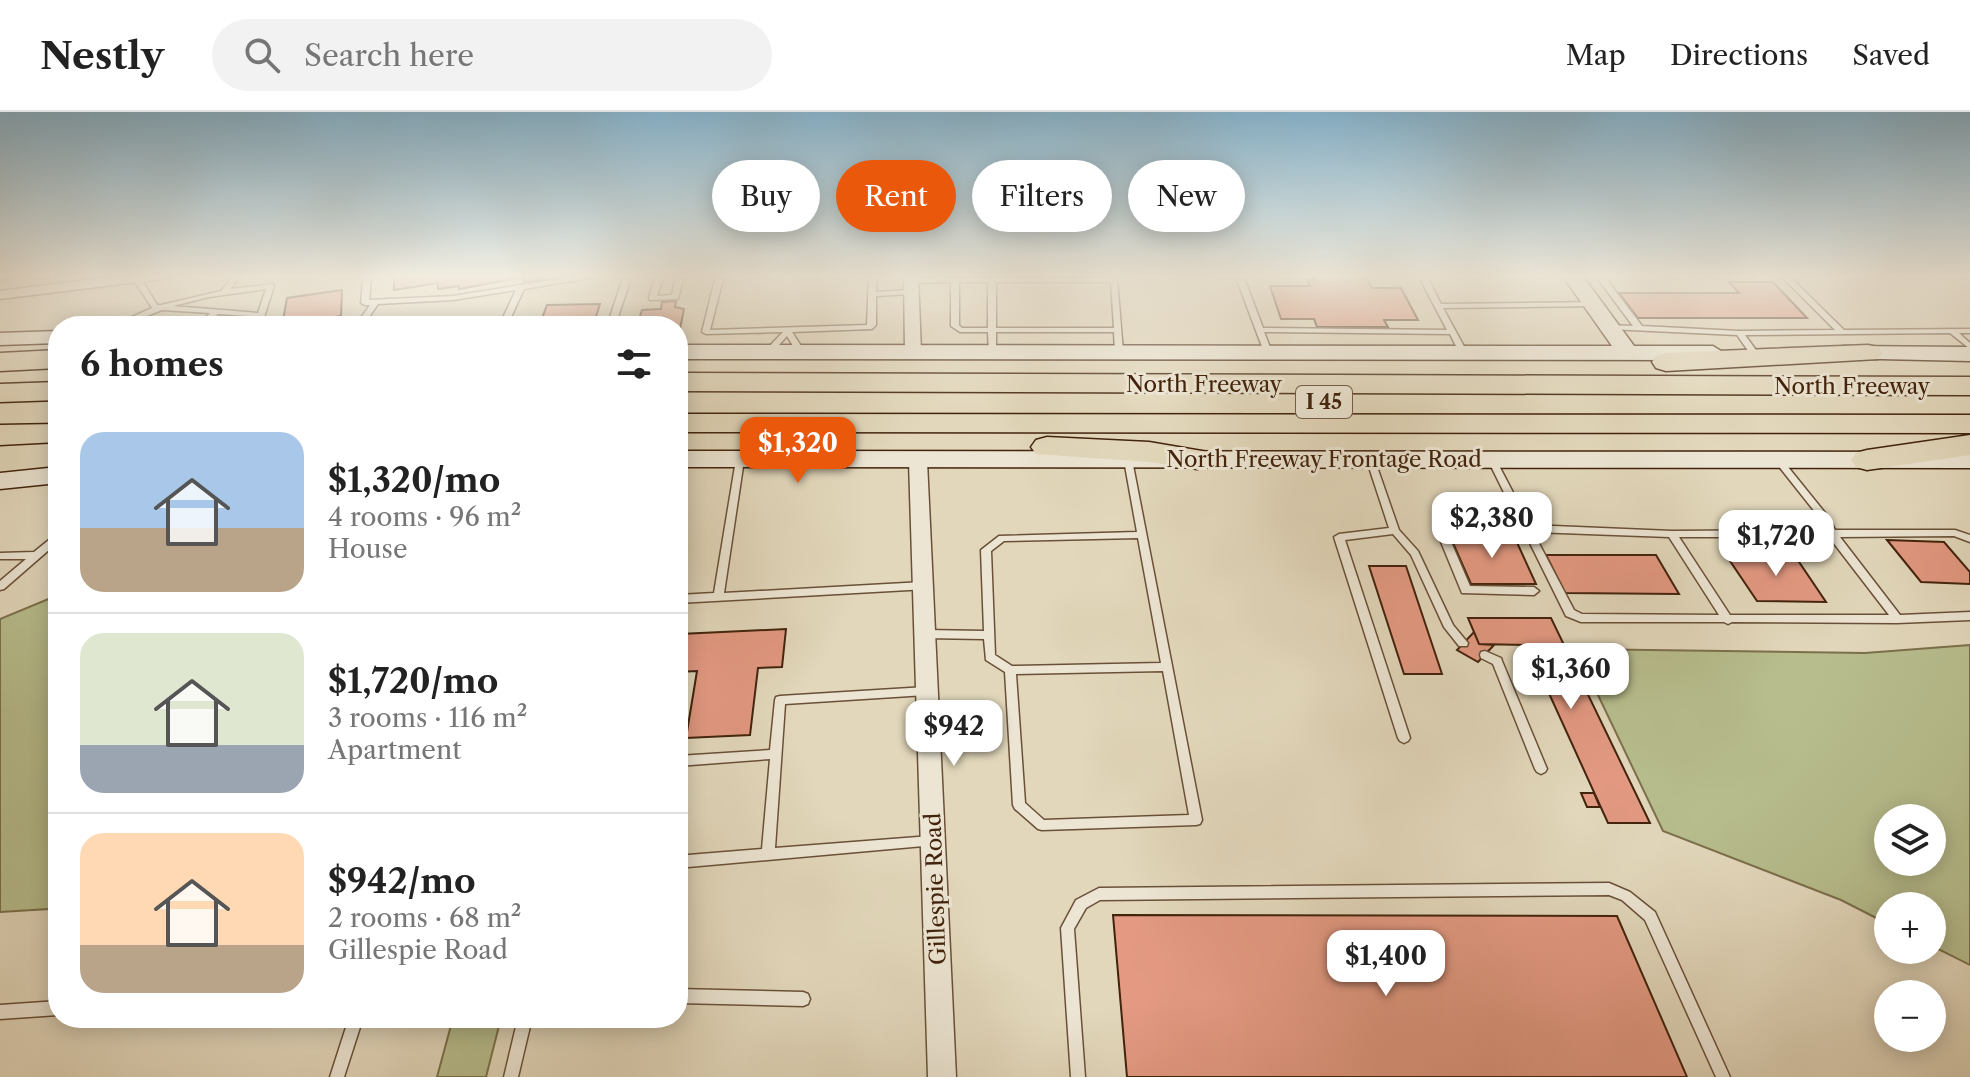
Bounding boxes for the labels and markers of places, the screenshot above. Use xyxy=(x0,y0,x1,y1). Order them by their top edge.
pin: $1,320 xyxy=(733,417,863,485)
pin: $2,380 xyxy=(1427,492,1557,560)
pin: $1,720 xyxy=(1711,510,1841,578)
pin: $1,360 xyxy=(1506,643,1636,711)
pin: $942 xyxy=(907,700,1001,768)
pin: $1,400 xyxy=(1321,930,1451,998)

